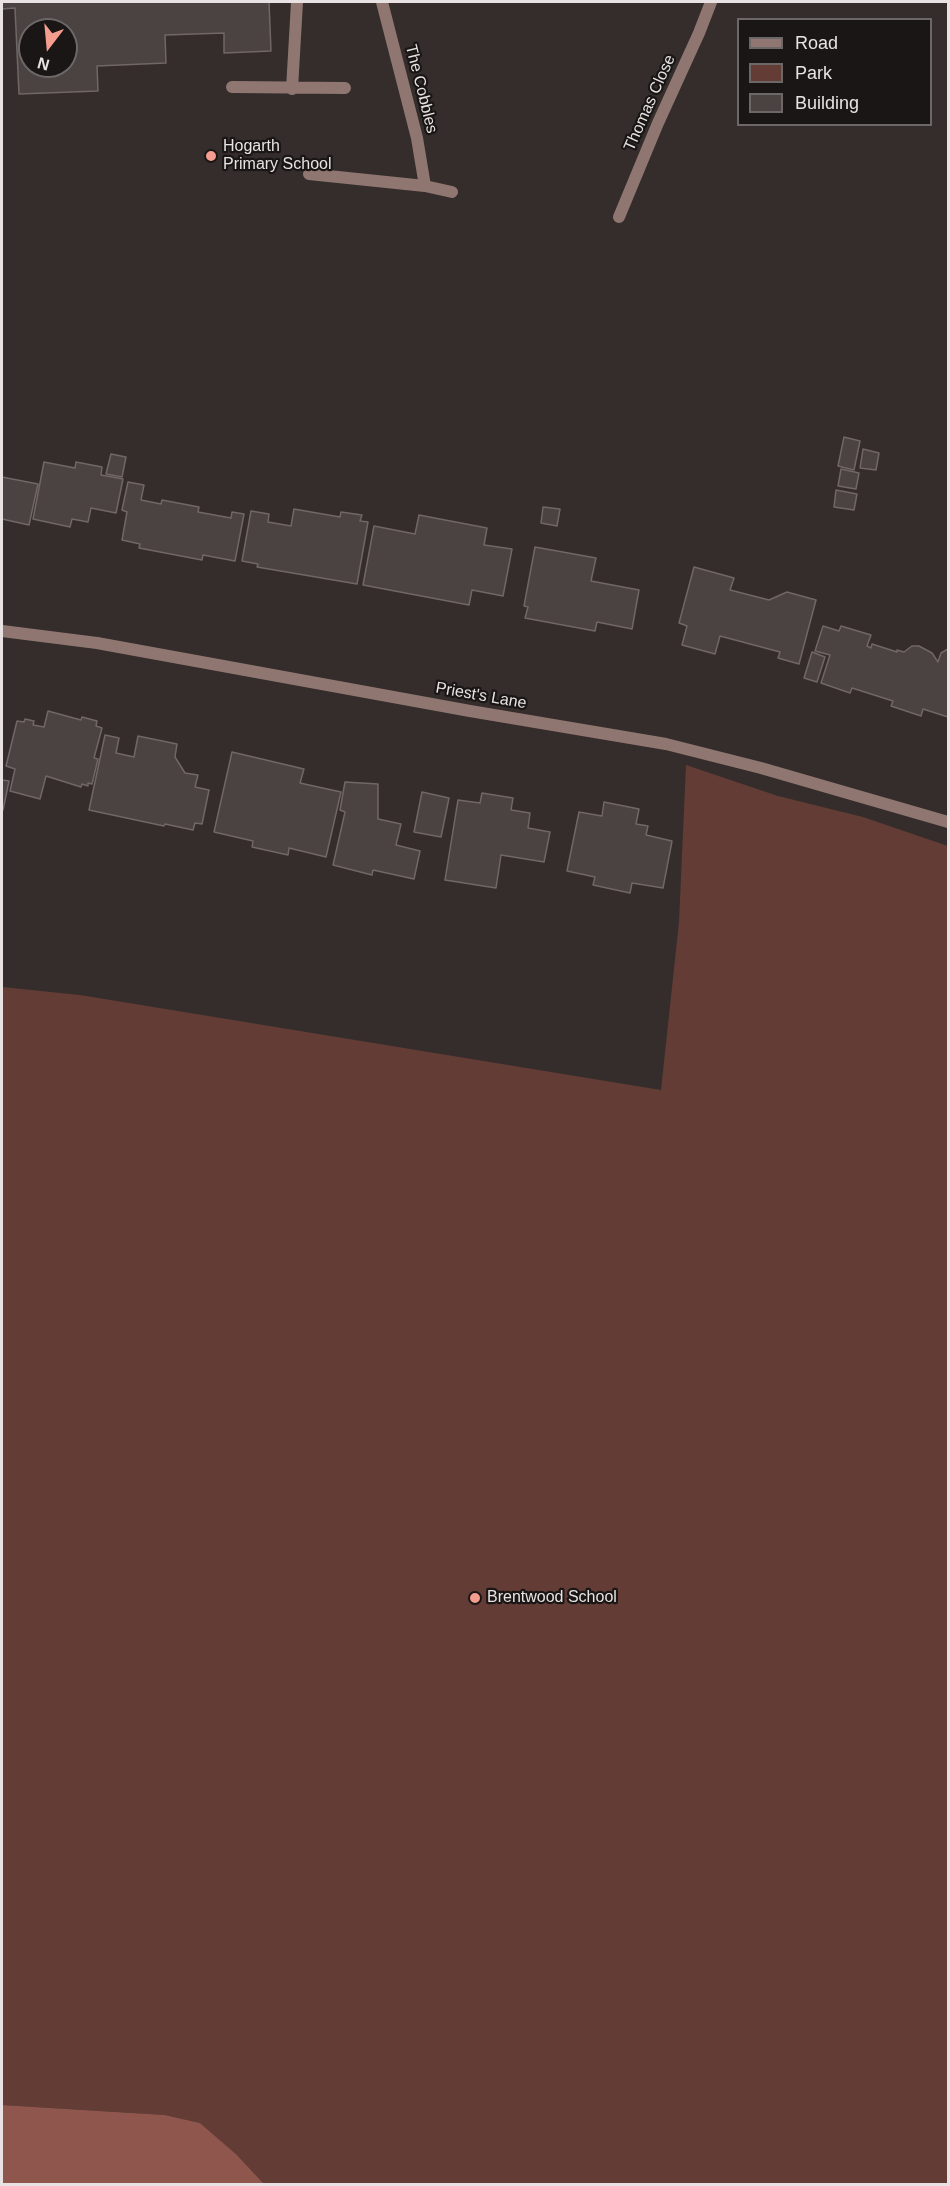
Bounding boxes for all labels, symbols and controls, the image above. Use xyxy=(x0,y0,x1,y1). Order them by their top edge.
north arrow xyxy=(18,18,78,78)
legend xyxy=(737,18,932,126)
text: Road xyxy=(795,33,838,53)
street label: The Cobbles xyxy=(401,43,441,135)
street label: Thomas Close xyxy=(620,52,680,154)
text: N xyxy=(36,54,51,74)
text: Park xyxy=(795,63,832,83)
text: Building xyxy=(795,93,859,113)
place label: Hogarth Primary School xyxy=(223,137,331,175)
marker: Hogarth Primary School xyxy=(204,149,218,163)
street label: Priest's Lane xyxy=(434,679,528,713)
place label: Brentwood School xyxy=(487,1588,617,1608)
marker: Brentwood School xyxy=(468,1591,482,1605)

